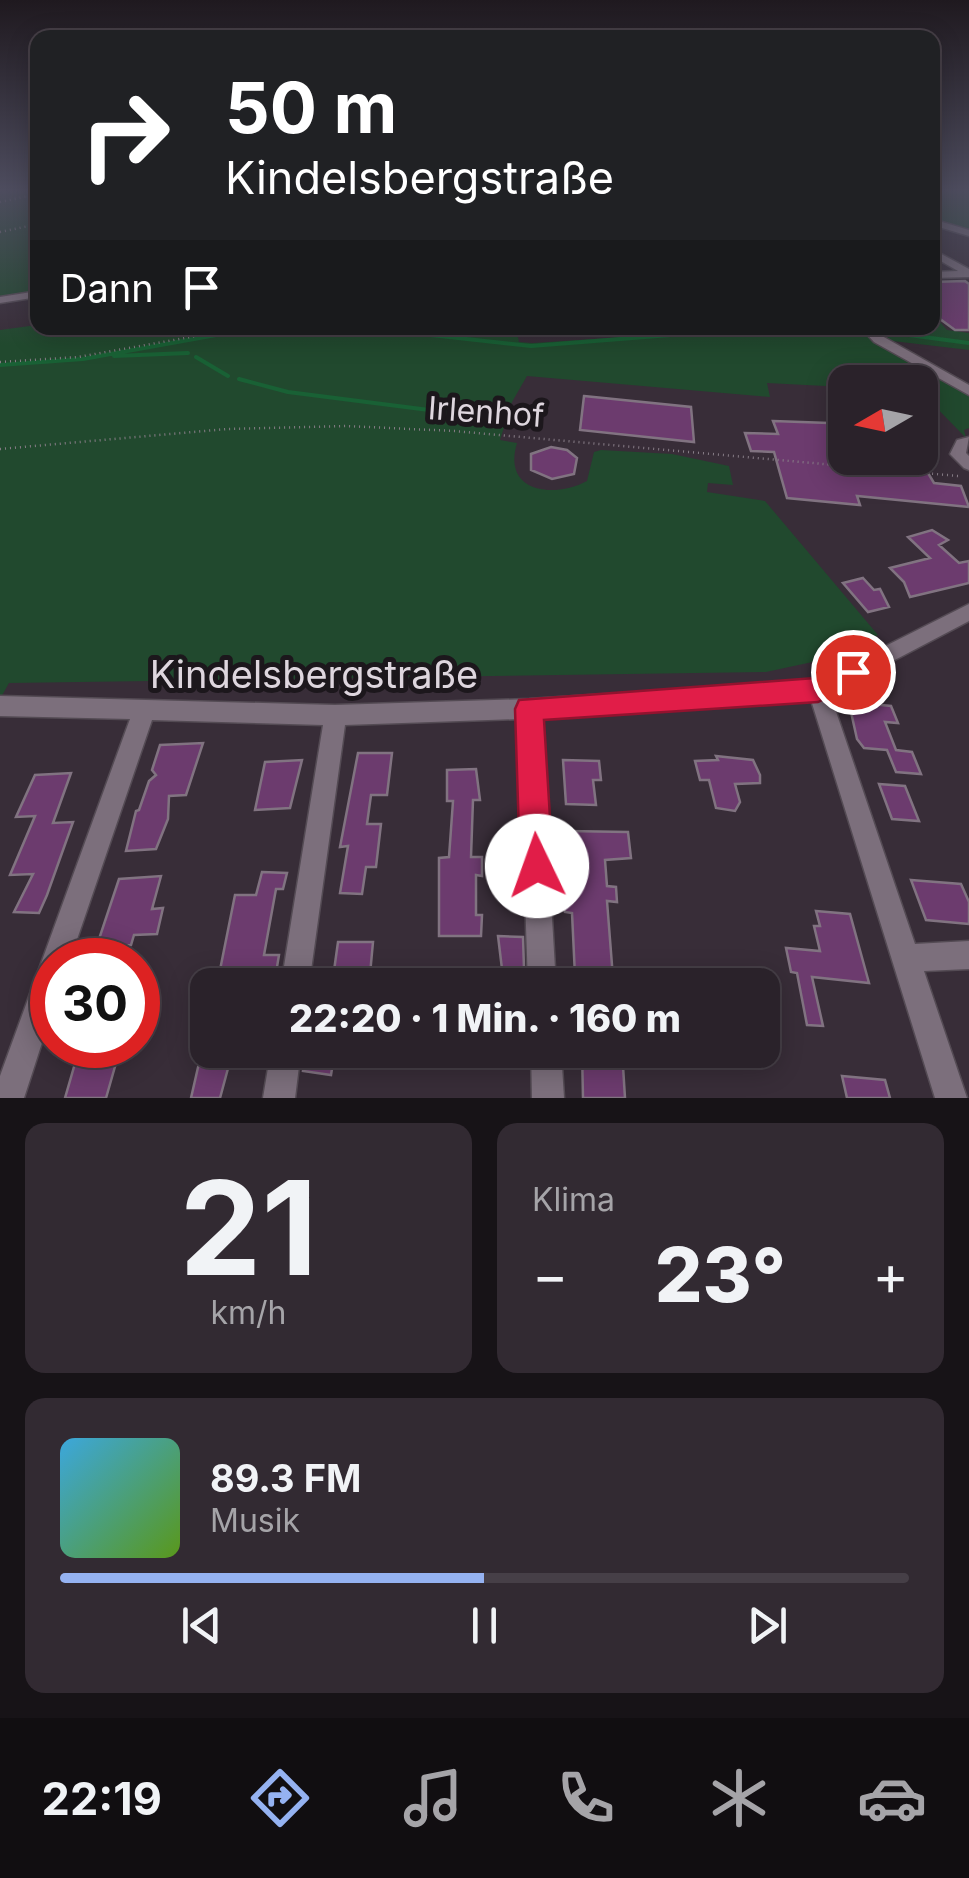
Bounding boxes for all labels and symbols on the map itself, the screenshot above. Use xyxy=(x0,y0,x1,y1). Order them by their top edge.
north arrow xyxy=(828,365,938,475)
street label: Irlenhof xyxy=(427,388,546,435)
pin xyxy=(811,630,896,715)
street label: Kindelsbergstraße xyxy=(150,651,478,697)
position arrow xyxy=(485,814,589,918)
speed limit sign: 30 xyxy=(30,938,160,1068)

